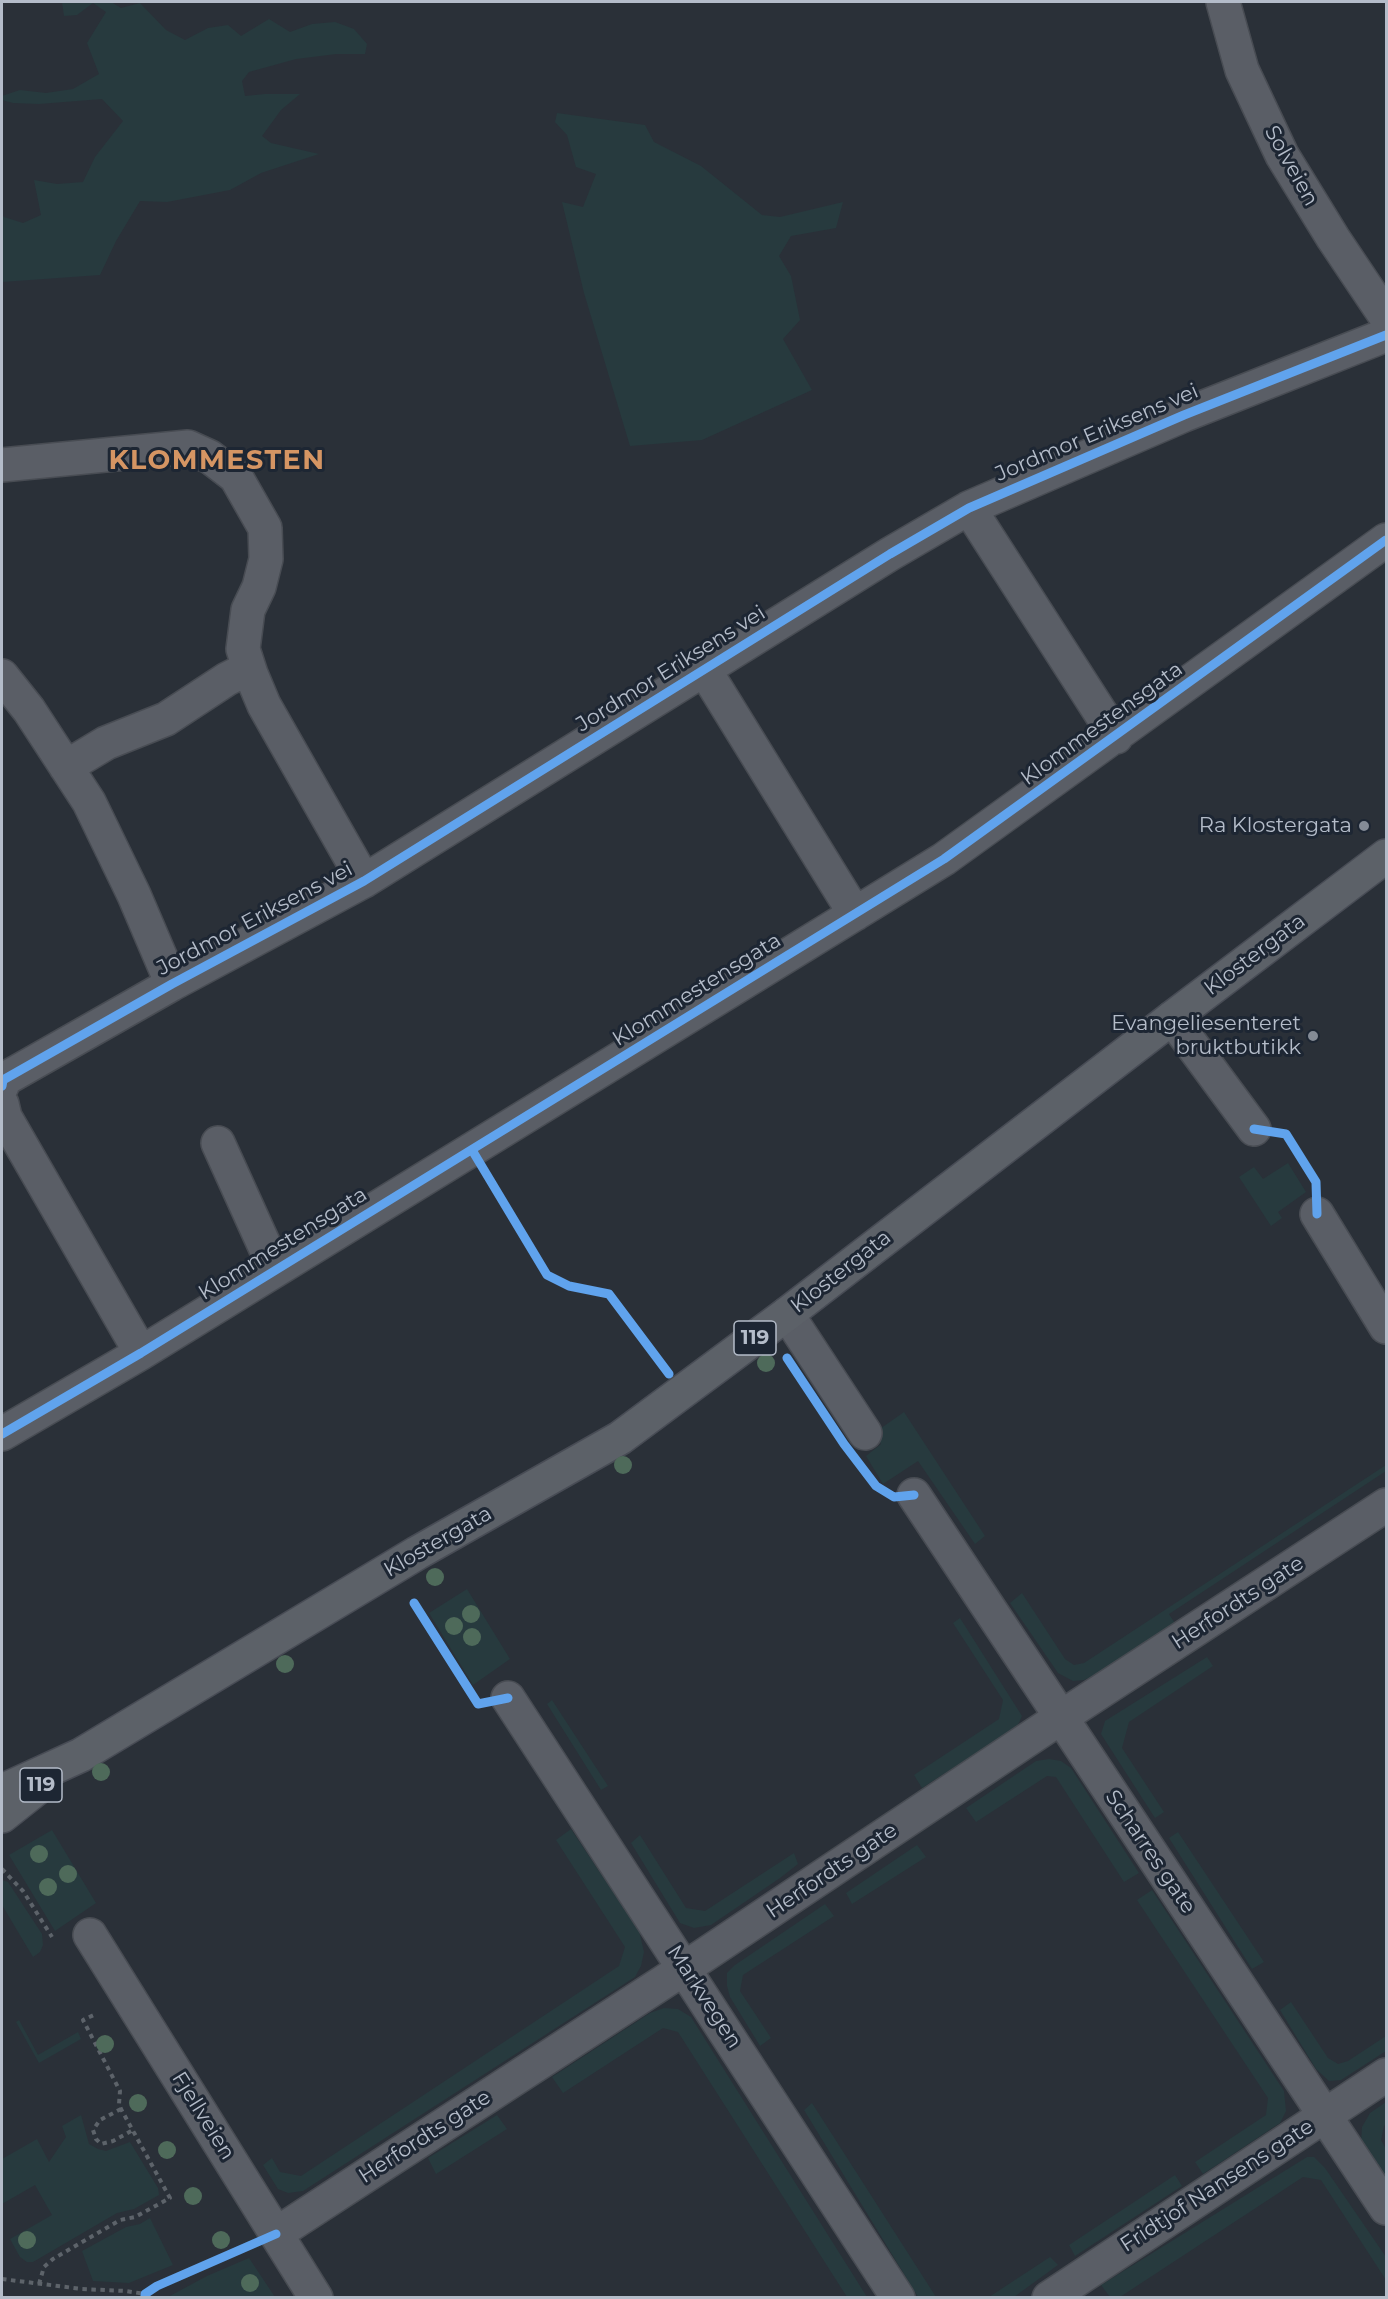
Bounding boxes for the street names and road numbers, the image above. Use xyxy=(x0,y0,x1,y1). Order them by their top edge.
street label: Solveien xyxy=(1259,121,1323,211)
street label: Jordmor Eriksens vei xyxy=(992,379,1202,487)
street label: Jordmor Eriksens vei xyxy=(572,601,770,737)
street label: Klommestensgata xyxy=(1016,657,1188,791)
street label: Jordmor Eriksens vei xyxy=(153,857,357,981)
street label: Klostergata xyxy=(1199,909,1311,1001)
street label: Klommestensgata xyxy=(608,928,786,1052)
street label: Klommestensgata xyxy=(194,1182,372,1306)
street label: Klostergata xyxy=(786,1225,896,1319)
road number: 119 xyxy=(734,1321,776,1355)
street label: Klostergata xyxy=(380,1501,496,1583)
street label: Herfordts gate xyxy=(1167,1551,1309,1655)
road number: 119 xyxy=(20,1768,62,1802)
street label: Scharres gate xyxy=(1099,1785,1201,1919)
street label: Herfordts gate xyxy=(762,1818,902,1924)
street label: Markvegen xyxy=(661,1941,747,2053)
street label: Fjellveien xyxy=(166,2067,240,2165)
street label: Herfordts gate xyxy=(354,2085,496,2189)
street label: Fridtjof Nansens gate xyxy=(1116,2114,1318,2258)

